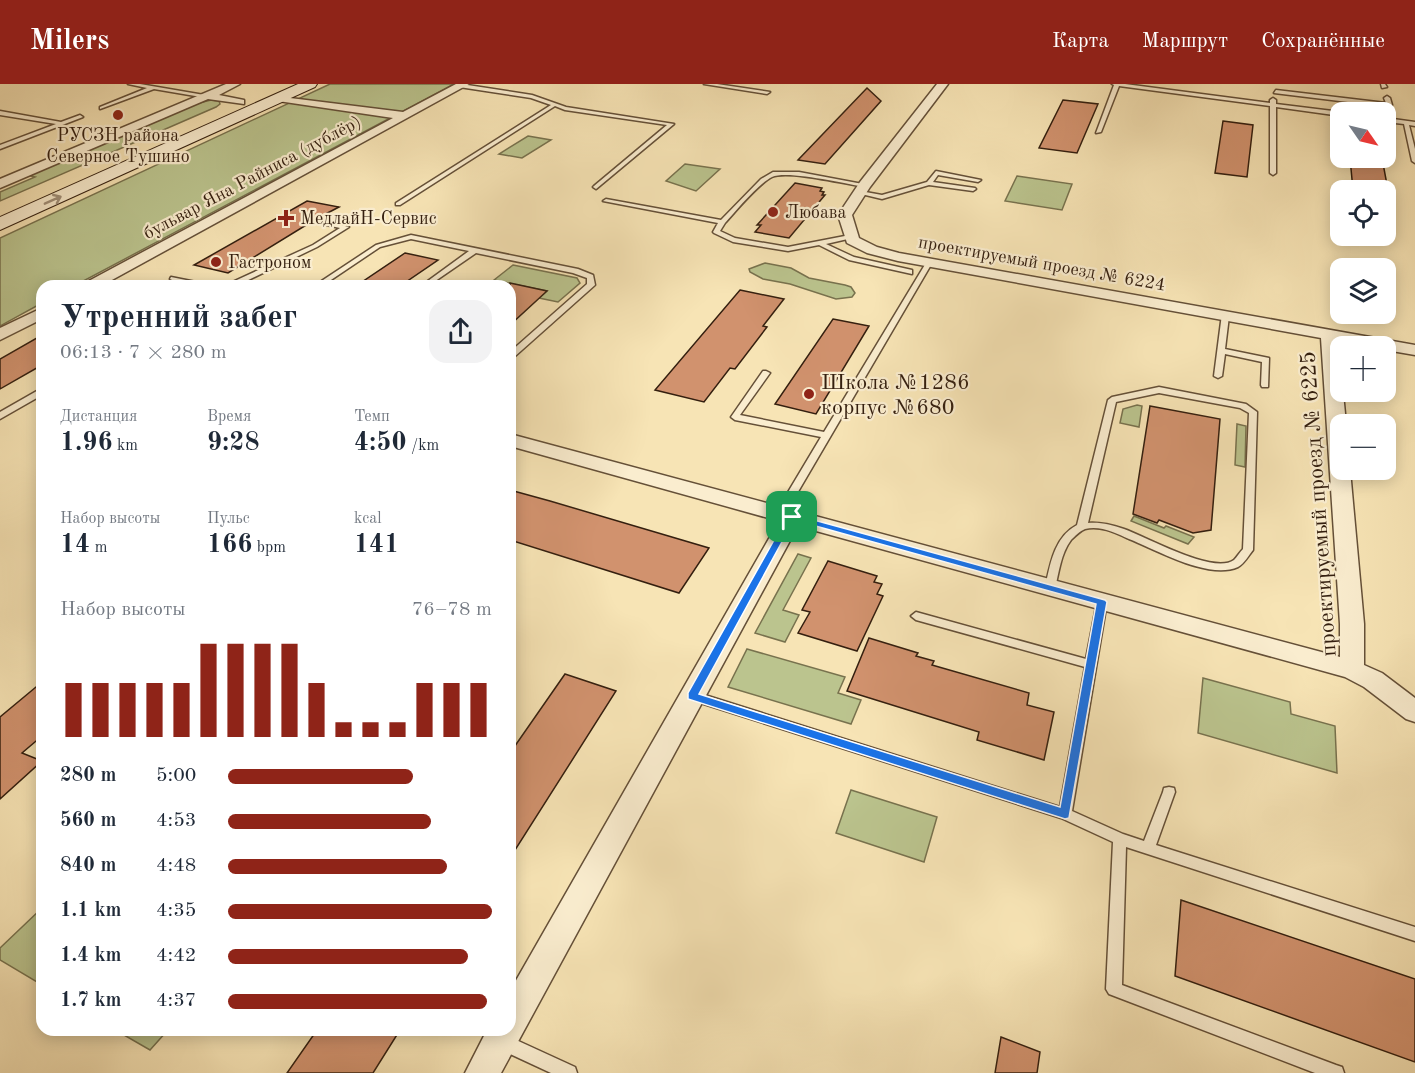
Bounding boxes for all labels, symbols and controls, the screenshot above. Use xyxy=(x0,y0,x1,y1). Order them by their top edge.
text: Milers xyxy=(30,28,109,56)
text: Карта xyxy=(1052,31,1109,52)
text: Маршрут xyxy=(1142,31,1228,52)
text: Сохранённые xyxy=(1261,31,1385,52)
north arrow xyxy=(1330,102,1396,168)
map controls xyxy=(1330,102,1396,480)
marker: РУСЗН района Северное Тушино xyxy=(111,108,125,122)
street label: бульвар Яна Райниса (дублёр) xyxy=(140,112,364,243)
place label: РУСЗН района Северное Тушино xyxy=(46,127,190,166)
button: locate xyxy=(1330,180,1396,246)
one-way arrow xyxy=(44,194,62,206)
place label: Любава xyxy=(785,204,846,222)
marker: Любава xyxy=(766,205,780,219)
marker: МедлайН-Сервис xyxy=(277,209,295,227)
place label: МедлайН-Сервис xyxy=(300,210,437,228)
street label: проектируемый проезд № 6224 xyxy=(917,233,1167,295)
place label: Гастроном xyxy=(228,254,311,272)
marker: Гастроном xyxy=(209,255,223,269)
button: layers xyxy=(1330,258,1396,324)
button: share xyxy=(429,300,492,363)
text: Утренний забег xyxy=(60,302,297,335)
button: + xyxy=(1330,336,1396,402)
text: 06:13 · 7 × 280 m xyxy=(60,343,227,363)
street label: проектируемый проезд № 6225 xyxy=(1297,350,1341,657)
place label: Школа №1286 корпус №680 xyxy=(821,372,970,419)
marker: Школа №1286 корпус №680 xyxy=(802,387,816,401)
text: Дистанция xyxy=(60,409,137,425)
text: Время xyxy=(207,409,251,425)
text: Темп xyxy=(354,409,390,425)
button: − xyxy=(1330,414,1396,480)
text: 1.96 xyxy=(60,430,113,456)
text: 9:28 xyxy=(207,430,260,456)
text: 4:50 xyxy=(354,430,407,456)
text: km xyxy=(113,438,138,454)
text: /km xyxy=(407,438,439,454)
pin xyxy=(766,491,817,542)
icon: arrive xyxy=(775,500,808,533)
text: Набор высоты xyxy=(60,511,160,527)
text: Пульс xyxy=(207,511,250,527)
text: kcal xyxy=(354,511,382,527)
text: 14 xyxy=(60,532,90,558)
text: 166 xyxy=(207,532,252,558)
text: 141 xyxy=(354,532,399,558)
text: m xyxy=(90,540,107,556)
text: bpm xyxy=(252,540,286,556)
text: Набор высоты xyxy=(60,600,186,620)
text: 76–78 m xyxy=(412,600,492,620)
text: 280 m xyxy=(60,766,116,786)
text: 5:00 xyxy=(156,766,196,786)
text: 560 m xyxy=(60,811,116,831)
text: 4:53 xyxy=(156,811,196,831)
text: 840 m xyxy=(60,856,116,876)
text: 4:48 xyxy=(156,856,196,876)
text: 1.1 km xyxy=(60,901,122,921)
text: 4:35 xyxy=(156,901,196,921)
text: 1.4 km xyxy=(60,946,122,966)
text: 4:42 xyxy=(156,946,196,966)
text: 1.7 km xyxy=(60,991,122,1011)
text: 4:37 xyxy=(156,991,196,1011)

